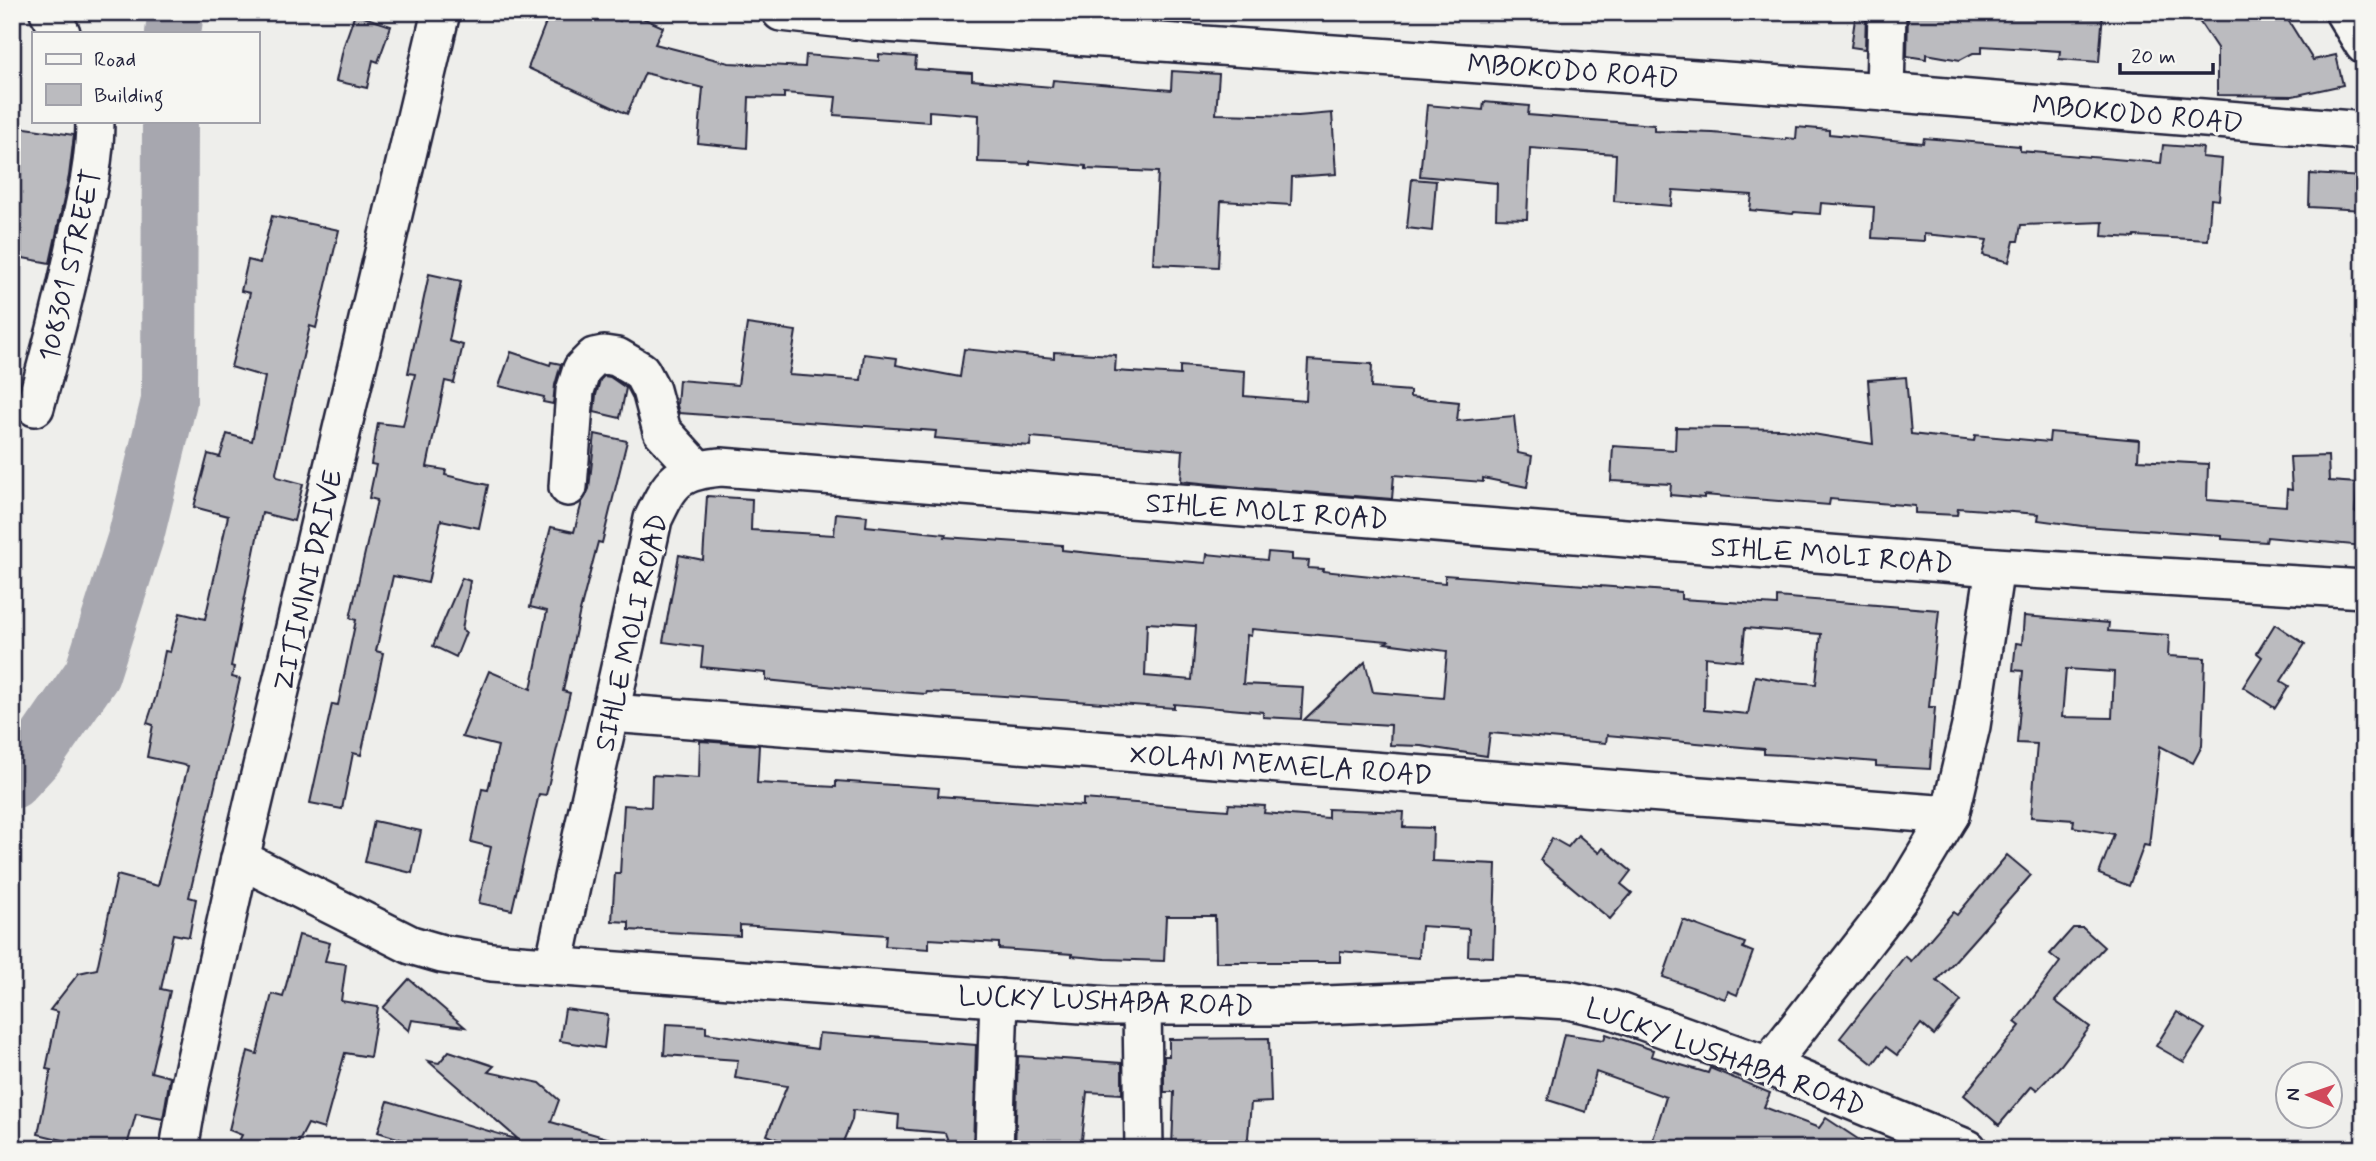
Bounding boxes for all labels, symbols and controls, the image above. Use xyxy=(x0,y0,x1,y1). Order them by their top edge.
legend xyxy=(32,32,259,122)
scale bar xyxy=(2120,32,2213,76)
text: 20 m xyxy=(2131,43,2176,71)
text: Road xyxy=(94,46,136,74)
street label: MBOKODO ROAD xyxy=(1466,47,1680,98)
text: Building xyxy=(94,82,164,112)
street label: MBOKODO ROAD xyxy=(2031,88,2245,143)
street label: 108301 STREET xyxy=(31,166,112,365)
street label: ZITININI DRIVE xyxy=(266,466,353,695)
street label: SIHLE MOLI ROAD xyxy=(1144,486,1389,539)
street label: SIHLE MOLI ROAD xyxy=(587,510,678,755)
street label: SIHLE MOLI ROAD xyxy=(1709,530,1954,583)
street label: XOLANI MEMELA ROAD xyxy=(1128,737,1433,796)
street label: LUCKY LUSHABA ROAD xyxy=(958,979,1254,1026)
street label: LUCKY LUSHABA ROAD xyxy=(1580,990,1870,1126)
north arrow xyxy=(2274,1060,2344,1130)
text: N xyxy=(2281,1088,2306,1101)

